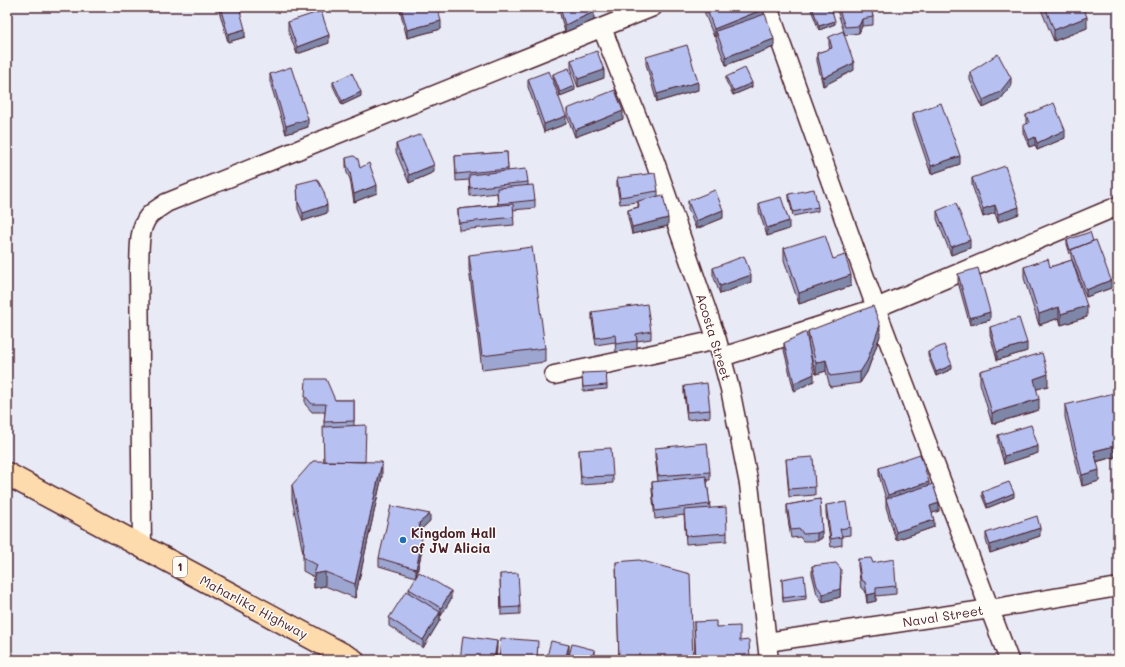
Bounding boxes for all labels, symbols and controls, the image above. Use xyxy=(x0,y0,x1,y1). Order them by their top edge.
street label: Acosta Street xyxy=(693,291,736,383)
place label: Kingdom Hall of JW Alicia xyxy=(411,524,496,556)
marker: Kingdom Hall of JW Alicia xyxy=(398,535,408,545)
road number: 1 xyxy=(173,557,187,577)
street label: Maharlika Highway xyxy=(197,571,311,642)
street label: Naval Street xyxy=(901,601,985,630)

